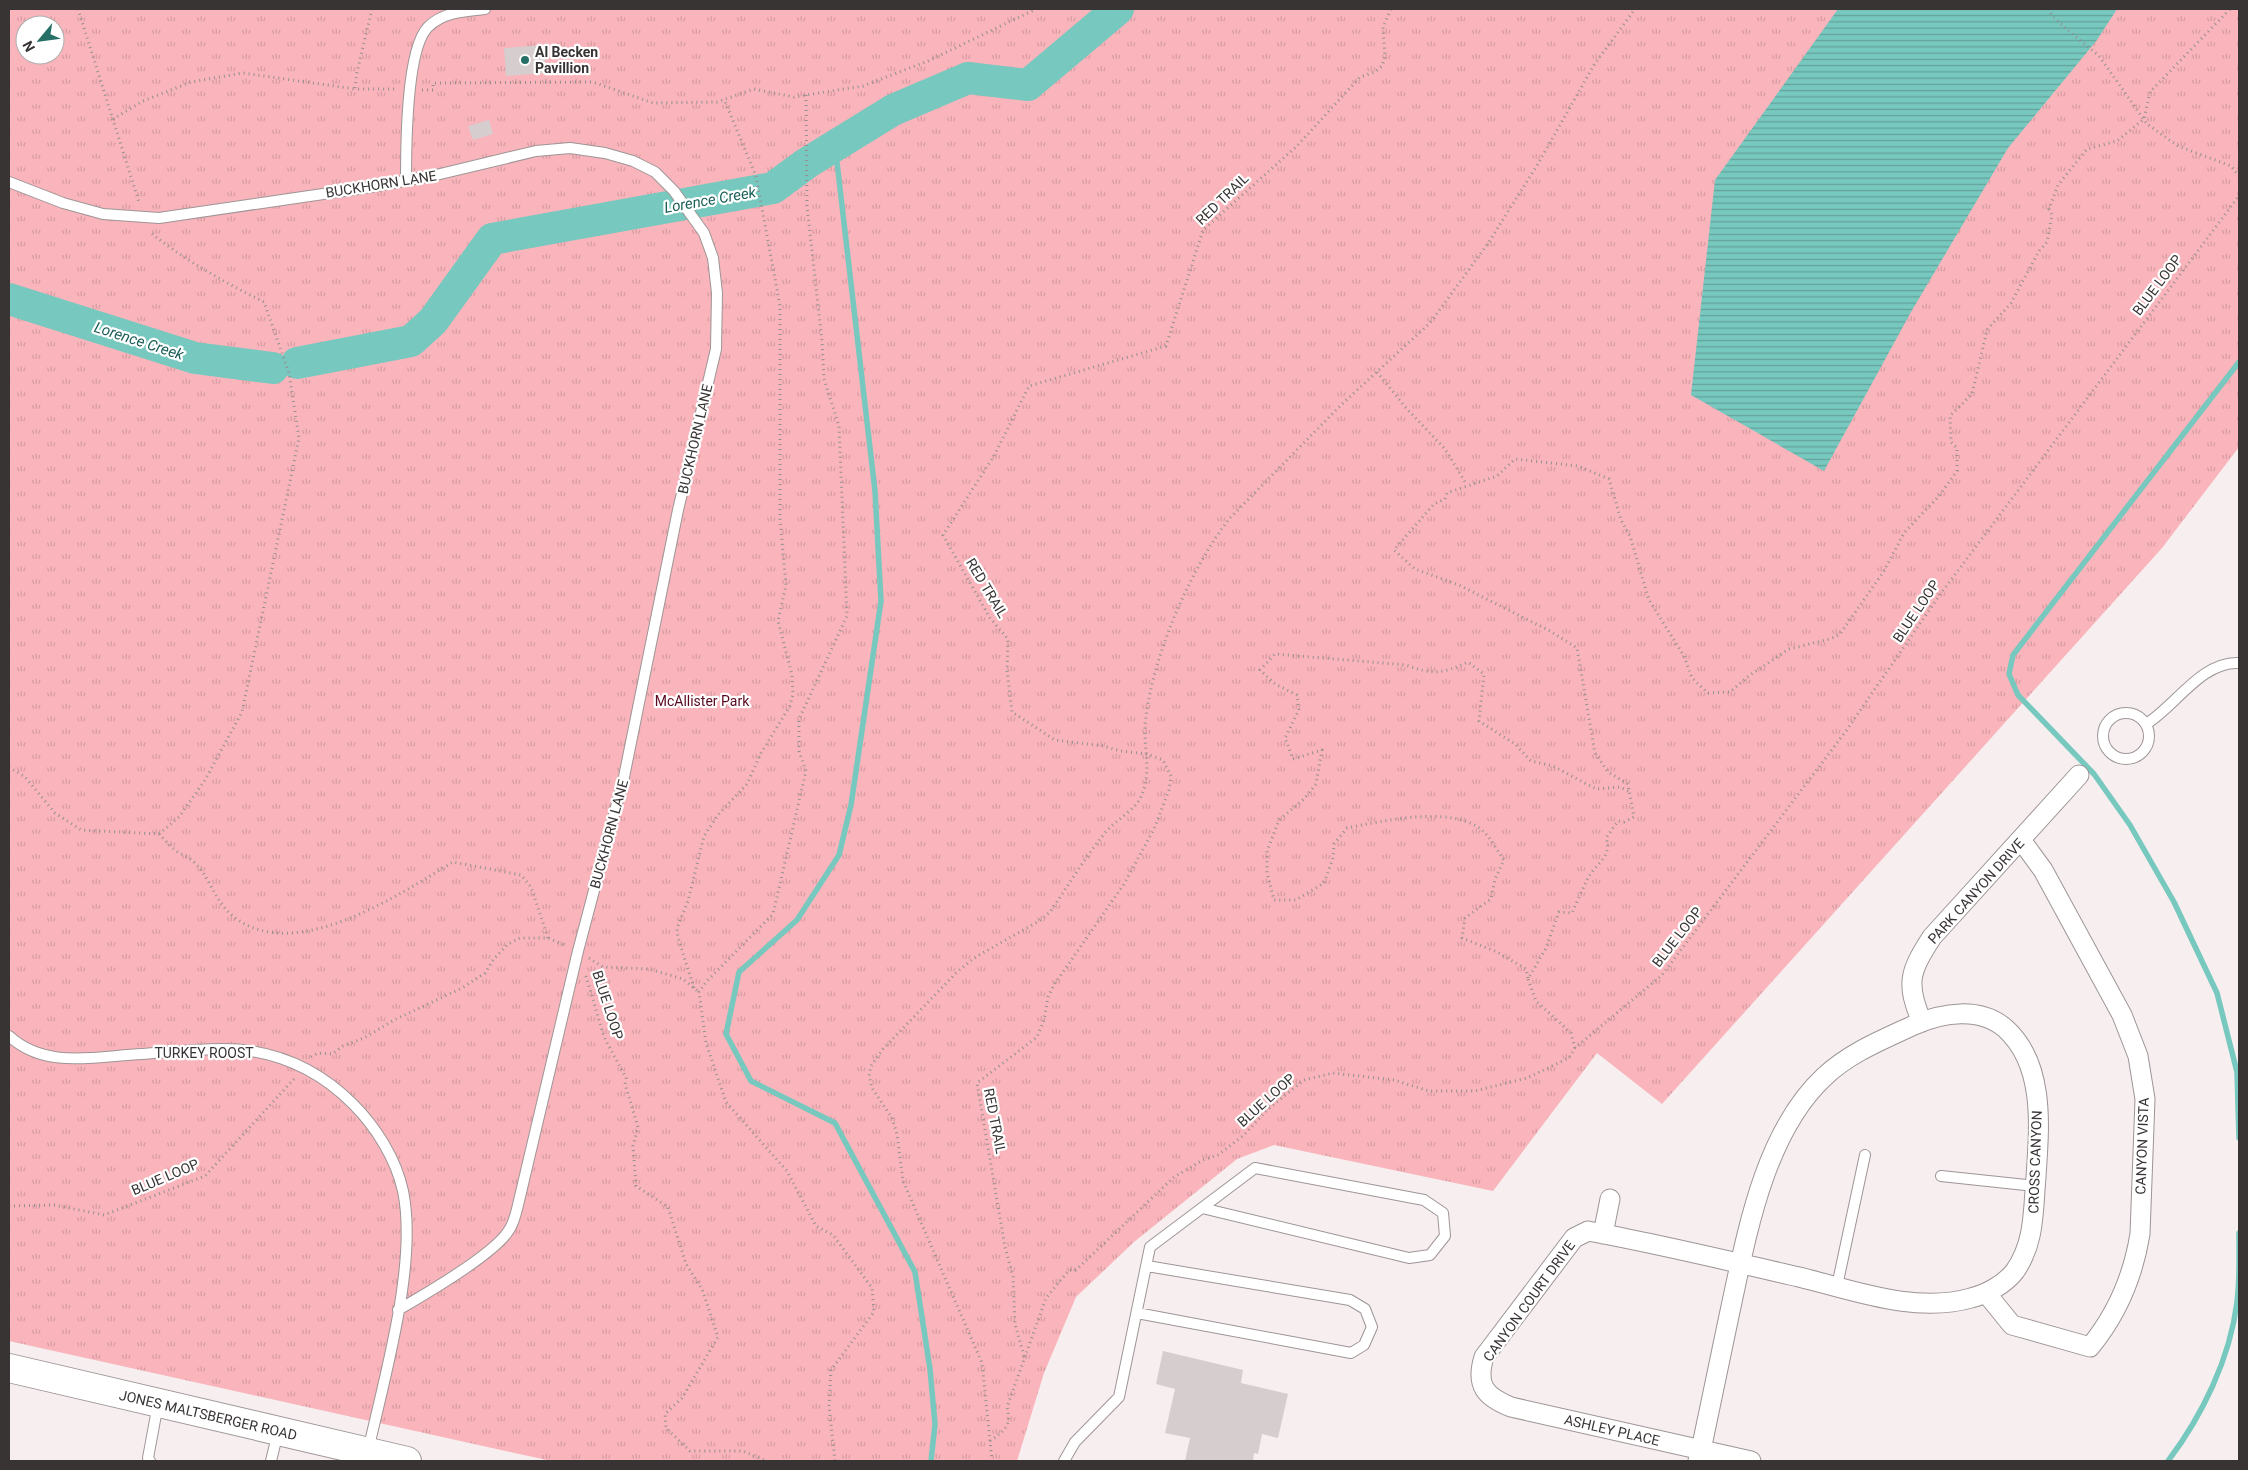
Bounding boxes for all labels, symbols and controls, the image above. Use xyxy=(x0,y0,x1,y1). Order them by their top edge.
north arrow xyxy=(15,15,65,65)
text: N xyxy=(19,38,38,55)
place label: Al Becken Pavillion xyxy=(535,44,598,76)
marker: Al Becken Pavillion xyxy=(519,54,531,66)
street label: BUCKHORN LANE xyxy=(324,167,438,201)
street label: RED TRAIL xyxy=(1193,170,1252,228)
water label: Lorence Creek xyxy=(663,183,758,217)
street label: BLUE LOOP xyxy=(2129,251,2185,318)
water label: Lorence Creek xyxy=(92,318,186,364)
street label: BUCKHORN LANE xyxy=(675,383,715,495)
street label: RED TRAIL xyxy=(963,555,1011,621)
street label: BLUE LOOP xyxy=(1889,577,1943,645)
park label: McAllister Park xyxy=(655,693,750,709)
street label: BUCKHORN LANE xyxy=(587,778,631,890)
street label: PARK CANYON DRIVE xyxy=(1925,835,2027,947)
street label: BLUE LOOP xyxy=(1649,904,1705,970)
street label: BLUE LOOP xyxy=(589,968,627,1042)
street label: TURKEY ROOST xyxy=(154,1045,254,1061)
street label: BLUE LOOP xyxy=(1234,1070,1298,1130)
street label: RED TRAIL xyxy=(981,1087,1009,1156)
street label: CANYON VISTA xyxy=(2132,1097,2152,1195)
street label: CROSS CANYON xyxy=(2025,1110,2045,1214)
street label: BLUE LOOP xyxy=(129,1156,201,1198)
street label: CANYON COURT DRIVE xyxy=(1480,1237,1578,1364)
street label: JONES MALTSBERGER ROAD xyxy=(117,1387,299,1443)
street label: ASHLEY PLACE xyxy=(1563,1411,1661,1449)

